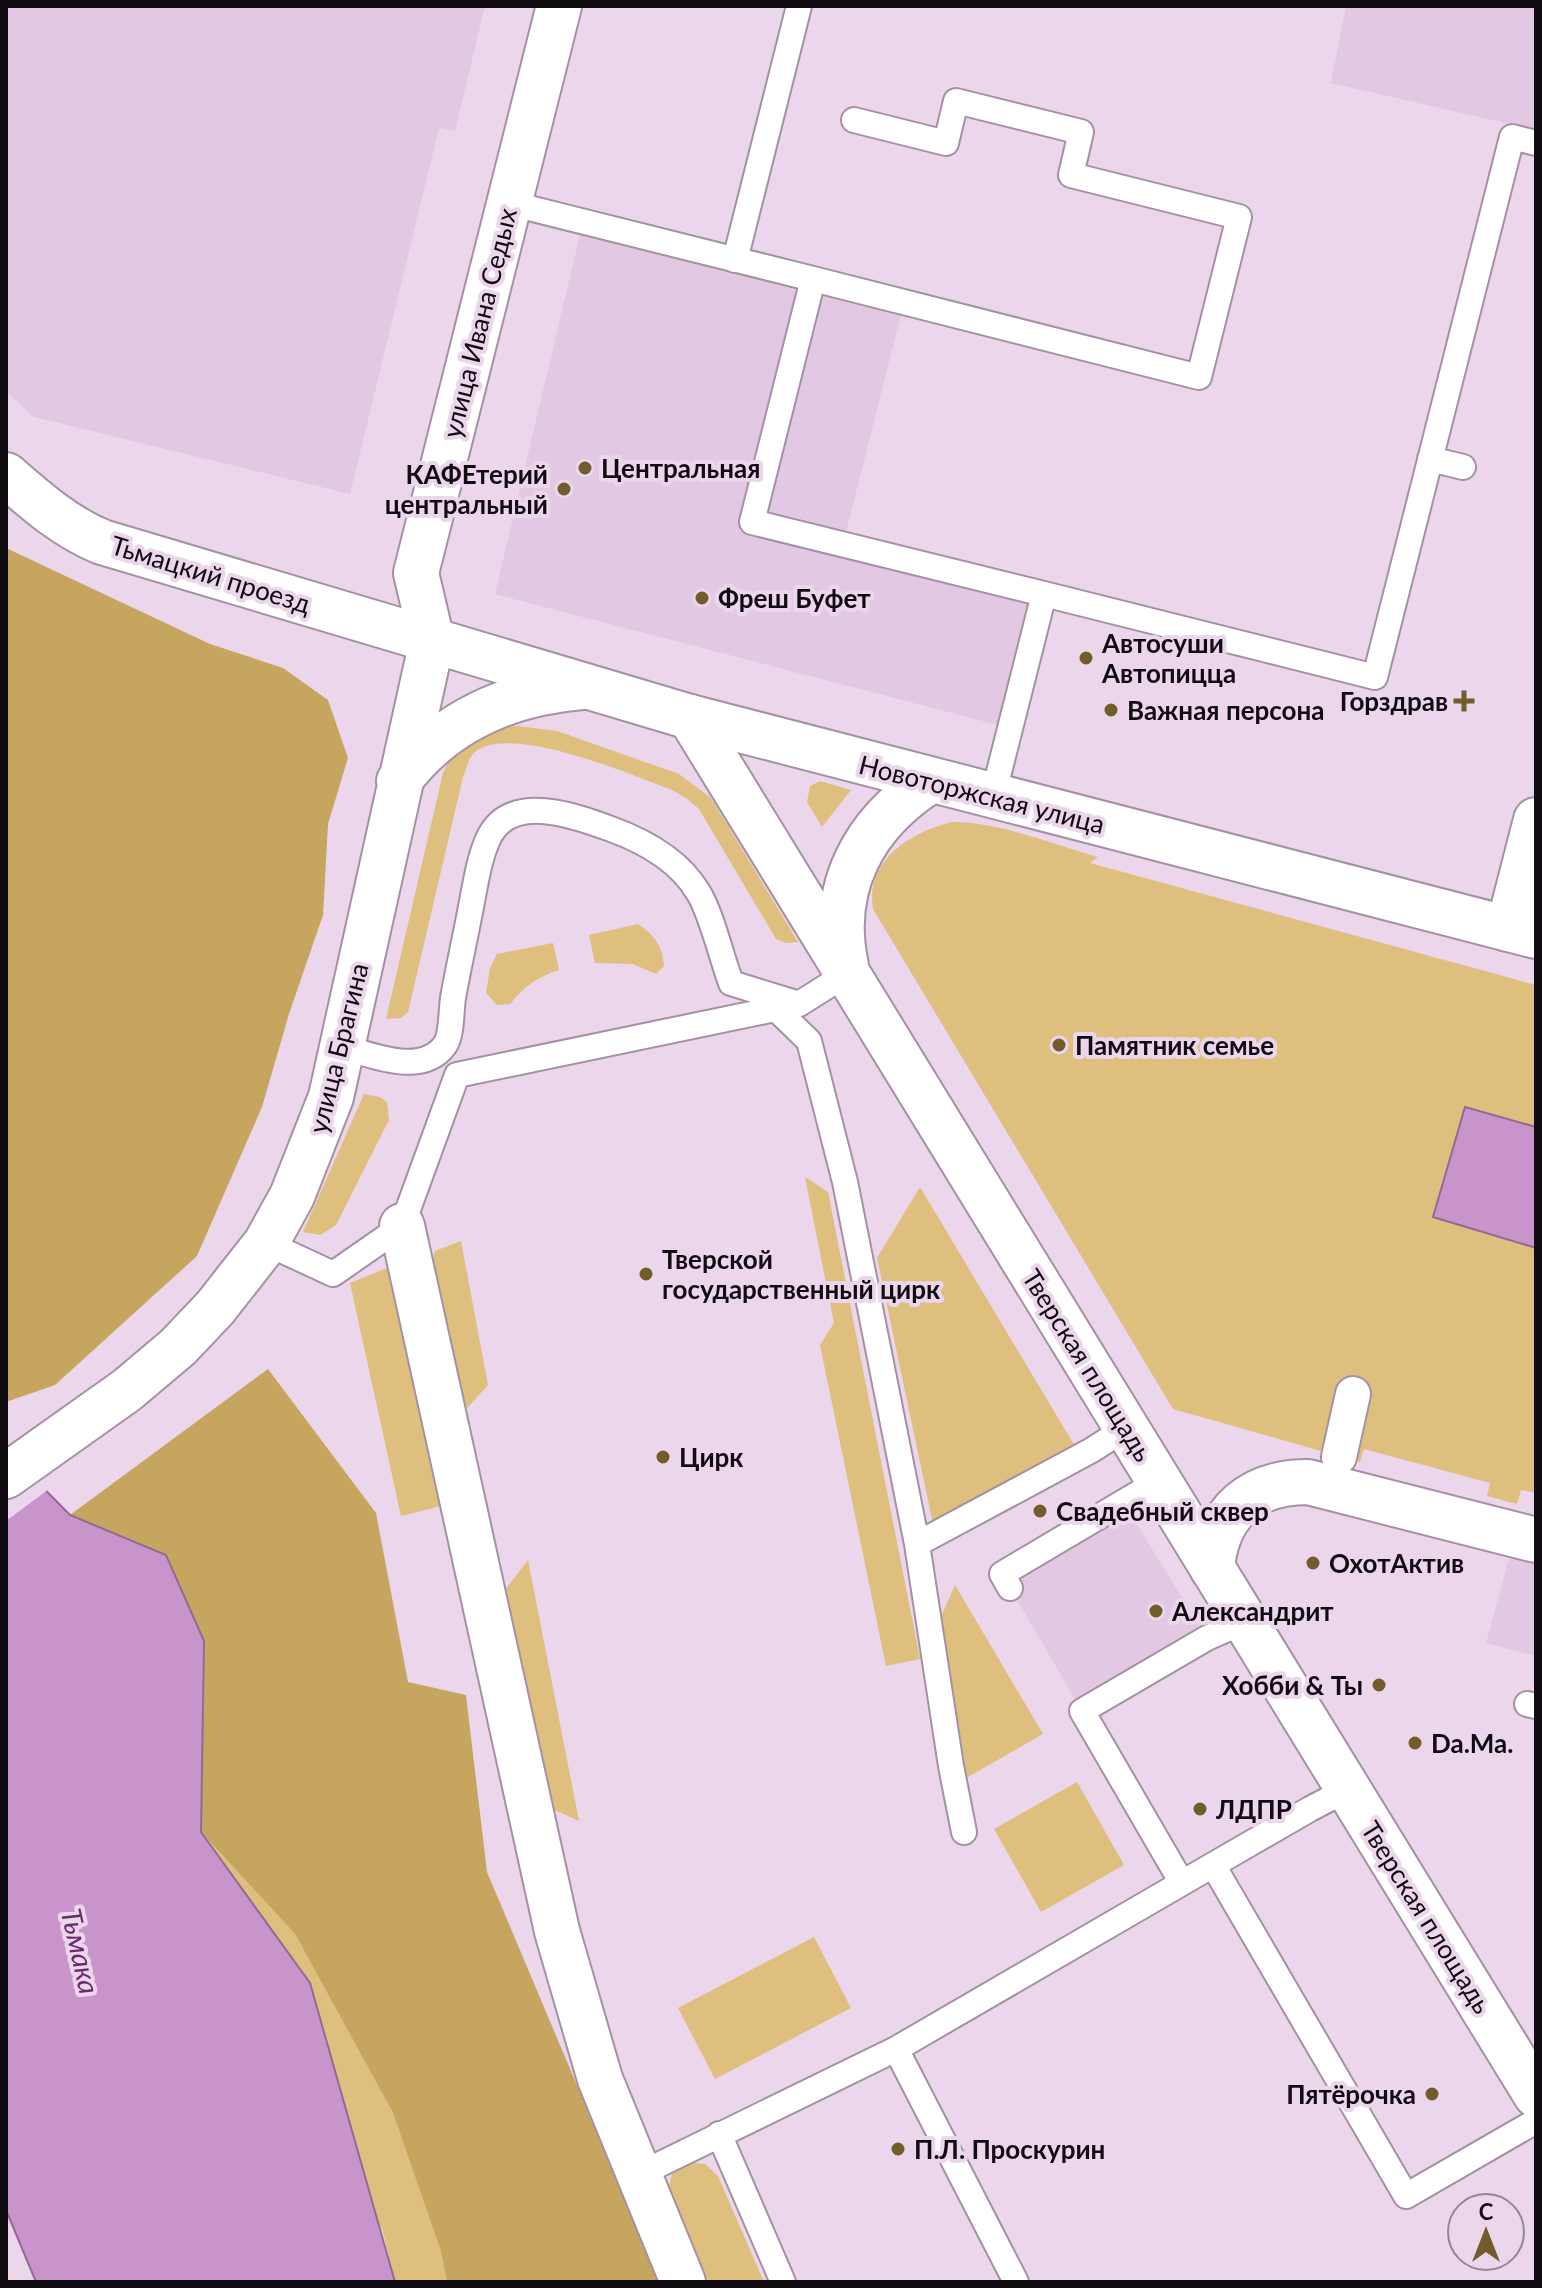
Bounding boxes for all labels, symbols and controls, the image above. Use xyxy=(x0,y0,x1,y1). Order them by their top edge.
street label: улица Ивана Седых xyxy=(435,205,523,441)
place label: Центральная xyxy=(601,452,760,484)
place label: КАФЕтерий центральный xyxy=(385,458,548,520)
marker: Центральная xyxy=(576,459,594,477)
marker: КАФЕтерий центральный xyxy=(555,480,573,498)
street label: Тьмацкий проезд xyxy=(107,528,315,620)
place label: Фреш Буфет xyxy=(718,582,871,614)
marker: Фреш Буфет xyxy=(693,589,711,607)
place label: Автосуши Автопицца xyxy=(1101,627,1236,689)
marker: Автосуши Автопицца xyxy=(1077,649,1095,667)
place label: Горздрав xyxy=(1340,685,1448,717)
marker: Горздрав xyxy=(1455,692,1473,710)
place label: Важная персона xyxy=(1127,694,1325,726)
marker: Важная персона xyxy=(1102,701,1120,719)
street label: Новоторжская улица xyxy=(856,748,1108,840)
street label: улица Брагина xyxy=(301,960,375,1136)
place label: Памятник семье xyxy=(1075,1029,1274,1061)
marker: Памятник семье xyxy=(1050,1036,1068,1054)
place label: Тверской государственный цирк xyxy=(662,1243,940,1305)
street label: Тверская площадь xyxy=(1016,1263,1160,1467)
marker: Тверской государственный цирк xyxy=(637,1265,655,1283)
place label: Цирк xyxy=(679,1441,743,1473)
marker: Цирк xyxy=(654,1448,672,1466)
place label: Свадебный сквер xyxy=(1056,1495,1269,1527)
marker: Свадебный сквер xyxy=(1031,1502,1049,1520)
place label: ОхотАктив xyxy=(1329,1547,1464,1579)
marker: ОхотАктив xyxy=(1304,1554,1322,1572)
place label: Александрит xyxy=(1171,1595,1334,1627)
marker: Александрит xyxy=(1147,1602,1165,1620)
place label: Хобби & Ты xyxy=(1222,1669,1363,1701)
marker: Хобби & Ты xyxy=(1370,1676,1388,1694)
place label: Da.Ma. xyxy=(1431,1727,1513,1759)
marker: Da.Ma. xyxy=(1406,1734,1424,1752)
place label: ЛДПР xyxy=(1215,1793,1292,1825)
marker: ЛДПР xyxy=(1191,1800,1209,1818)
street label: Тверская площадь xyxy=(1355,1815,1499,2019)
water label: Тьмака xyxy=(55,1905,107,1997)
place label: Пятёрочка xyxy=(1286,2078,1416,2110)
marker: Пятёрочка xyxy=(1423,2085,1441,2103)
place label: П.Л. Проскурин xyxy=(914,2133,1105,2165)
marker: П.Л. Проскурин xyxy=(889,2140,907,2158)
north arrow xyxy=(1446,2192,1526,2272)
text: С xyxy=(1479,2198,1494,2225)

